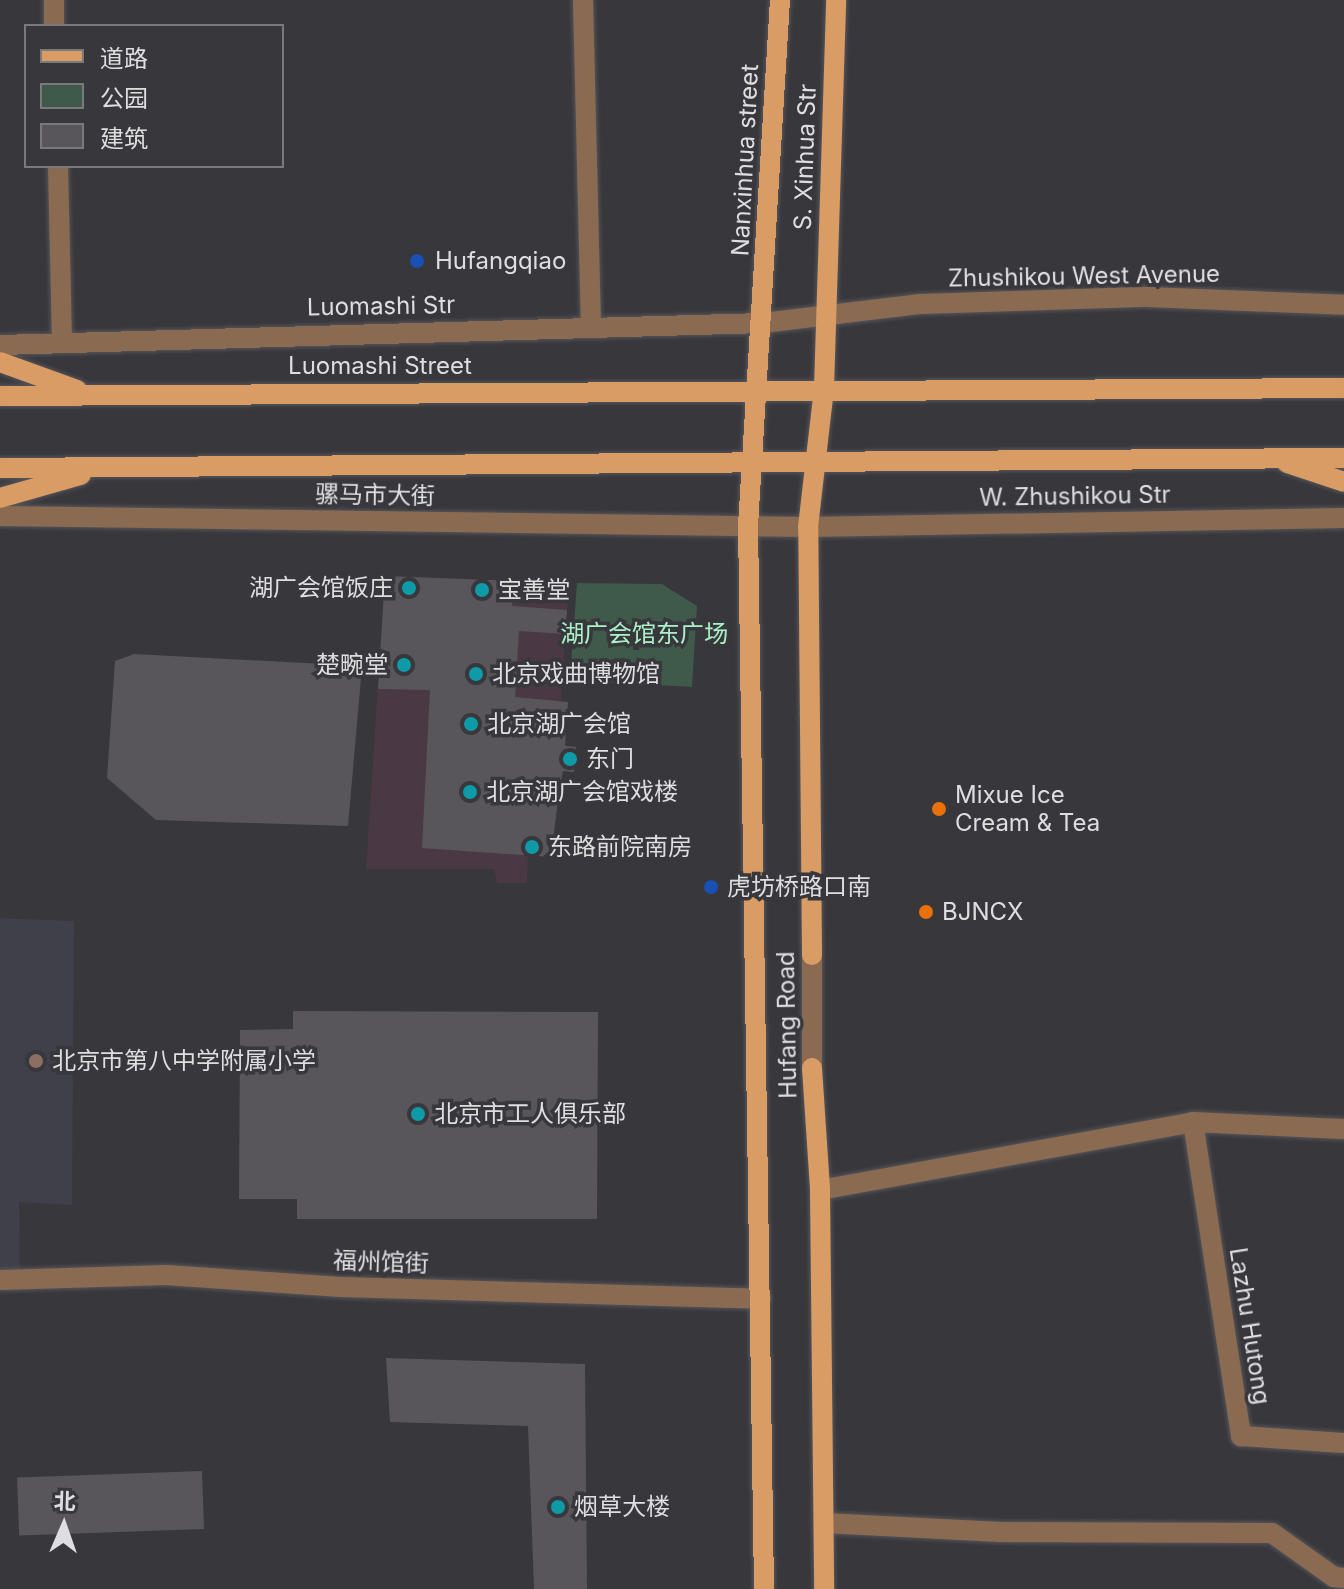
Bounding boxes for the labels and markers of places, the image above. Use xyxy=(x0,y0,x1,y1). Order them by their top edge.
place label: Hufangqiao xyxy=(435,247,566,275)
marker: Hufangqiao xyxy=(406,250,428,272)
place label: 湖广会馆饭庄 xyxy=(249,574,393,602)
place label: 宝善堂 xyxy=(498,576,570,604)
marker: 湖广会馆饭庄 xyxy=(400,579,418,597)
marker: 宝善堂 xyxy=(473,581,491,599)
place label: 楚畹堂 xyxy=(316,651,388,679)
marker: 楚畹堂 xyxy=(395,656,413,674)
place label: 北京戏曲博物馆 xyxy=(492,660,660,688)
marker: 北京戏曲博物馆 xyxy=(467,665,485,683)
place label: 北京湖广会馆 xyxy=(487,710,631,738)
marker: 北京湖广会馆 xyxy=(462,715,480,733)
place label: 东门 xyxy=(586,745,634,773)
marker: 东门 xyxy=(561,750,579,768)
place label: 北京湖广会馆戏楼 xyxy=(486,778,678,806)
place label: Mixue Ice Cream & Tea xyxy=(955,781,1100,837)
marker: 北京湖广会馆戏楼 xyxy=(461,783,479,801)
marker: Mixue Ice Cream & Tea xyxy=(930,800,948,818)
place label: 东路前院南房 xyxy=(548,833,692,861)
marker: 东路前院南房 xyxy=(523,838,541,856)
place label: 虎坊桥路口南 xyxy=(727,873,871,901)
marker: 虎坊桥路口南 xyxy=(702,878,720,896)
place label: BJNCX xyxy=(942,898,1023,926)
marker: BJNCX xyxy=(917,903,935,921)
place label: 北京市第八中学附属小学 xyxy=(52,1047,316,1075)
marker: 北京市第八中学附属小学 xyxy=(27,1052,45,1070)
place label: 北京市工人俱乐部 xyxy=(434,1100,626,1128)
marker: 北京市工人俱乐部 xyxy=(409,1105,427,1123)
place label: 烟草大楼 xyxy=(574,1493,670,1521)
marker: 烟草大楼 xyxy=(549,1498,567,1516)

